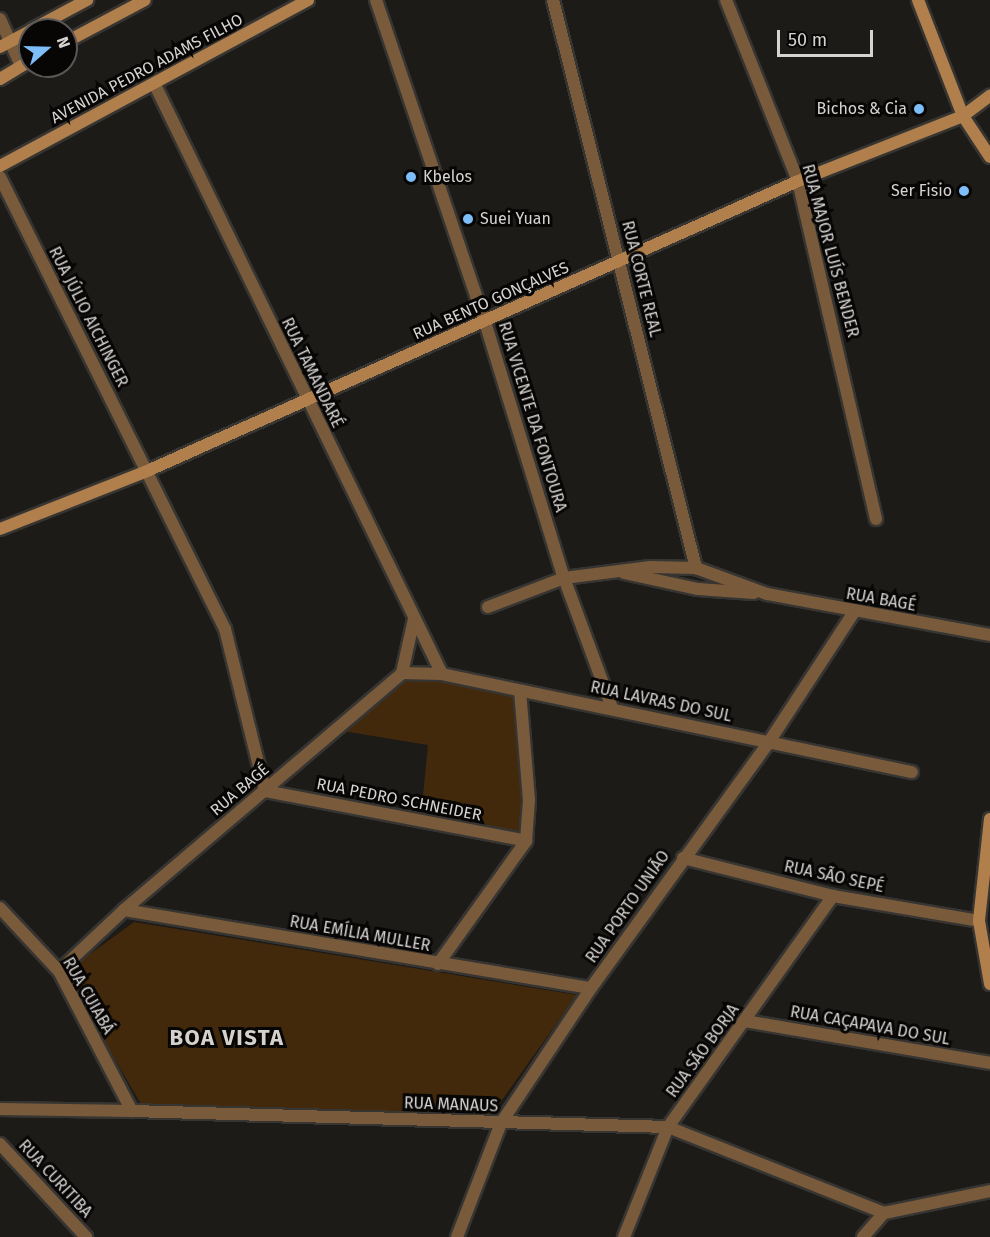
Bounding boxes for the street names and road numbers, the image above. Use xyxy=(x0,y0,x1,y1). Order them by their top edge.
street label: AVENIDA PEDRO ADAMS FILHO xyxy=(48,10,246,128)
street label: RUA MAJOR LUÍS BENDER xyxy=(798,162,862,340)
street label: RUA CORTE REAL xyxy=(617,219,665,339)
street label: RUA JÚLIO AICHINGER xyxy=(44,244,132,390)
street label: RUA BENTO GONÇALVES xyxy=(410,258,572,344)
street label: RUA TAMANDARÉ xyxy=(277,315,347,431)
street label: RUA VICENTE DA FONTOURA xyxy=(494,320,570,514)
street label: RUA BAGÉ xyxy=(845,584,917,616)
street label: RUA LAVRAS DO SUL xyxy=(589,678,733,726)
street label: RUA BAGÉ xyxy=(207,760,273,820)
street label: RUA PEDRO SCHNEIDER xyxy=(315,775,483,825)
street label: RUA PORTO UNIÃO xyxy=(582,847,674,967)
street label: RUA SÃO SEPÉ xyxy=(782,857,886,897)
street label: RUA EMÍLIA MULLER xyxy=(288,912,432,956)
street label: RUA CUIABÁ xyxy=(58,954,118,1038)
street label: RUA SÃO BORJA xyxy=(663,1001,743,1101)
street label: RUA CAÇAPAVA DO SUL xyxy=(789,1003,951,1049)
street label: RUA MANAUS xyxy=(404,1094,498,1116)
street label: RUA CURITIBA xyxy=(14,1136,96,1222)

